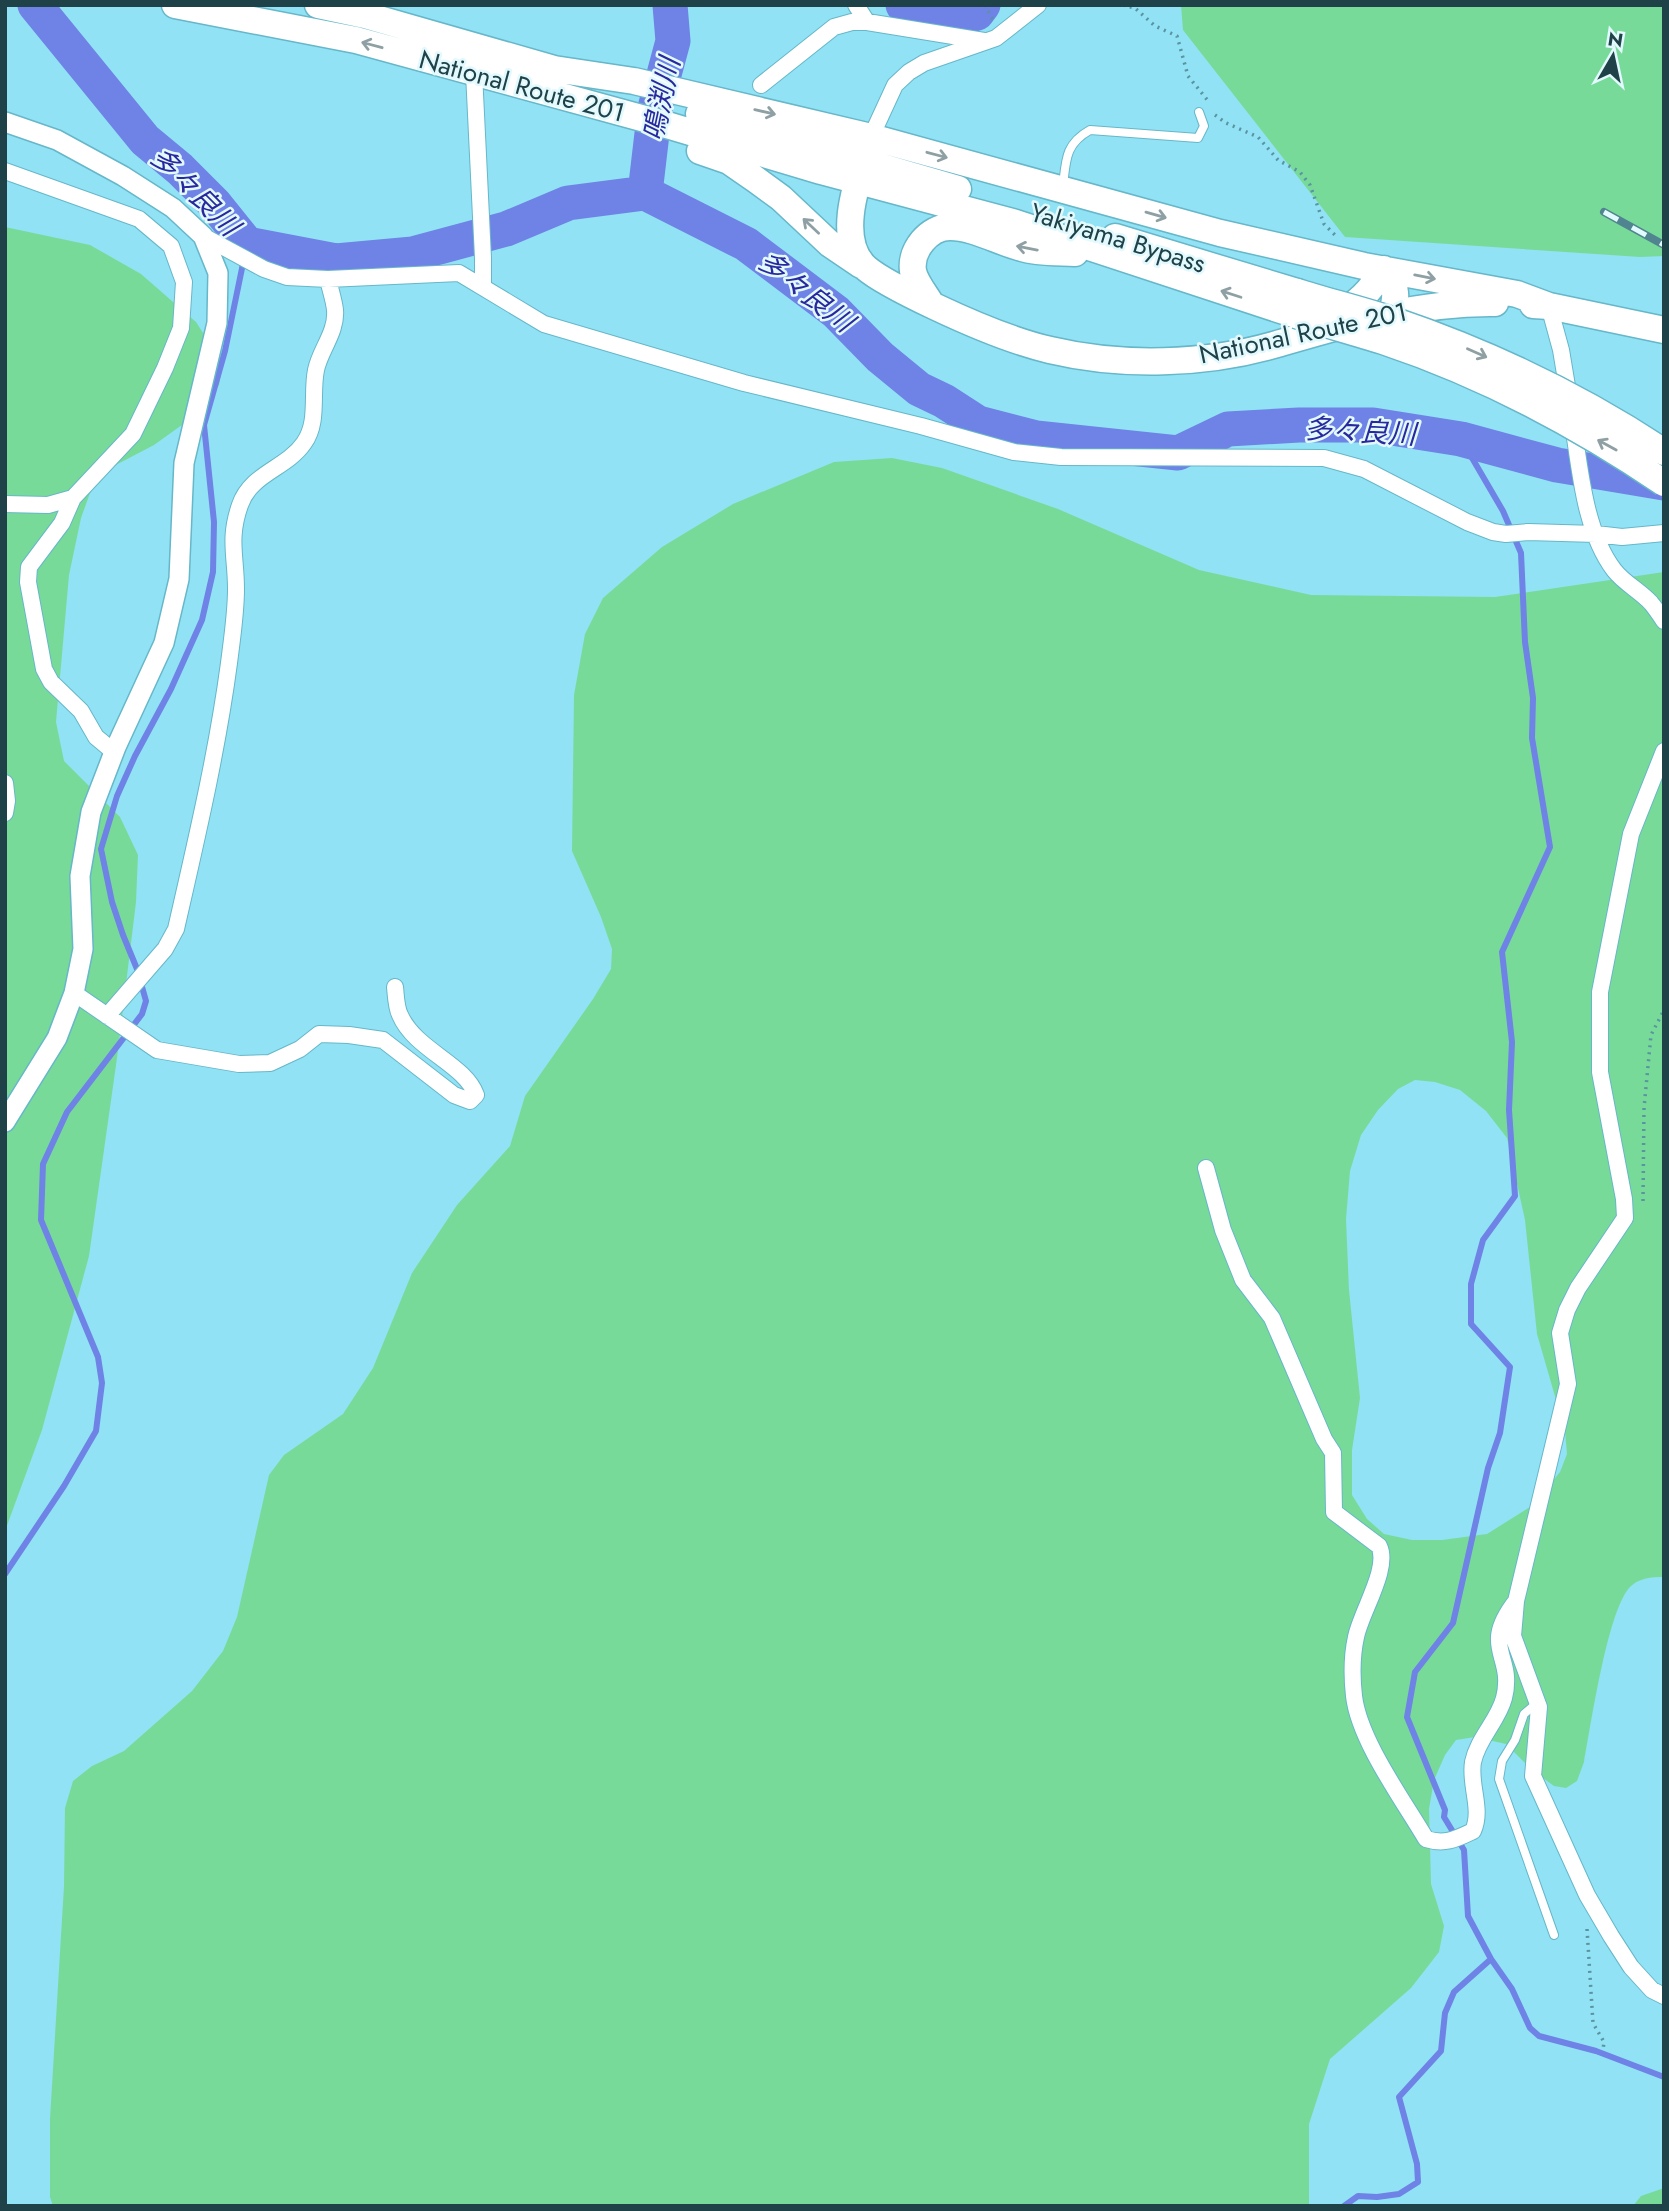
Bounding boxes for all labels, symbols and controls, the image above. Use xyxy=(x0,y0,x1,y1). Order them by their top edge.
north arrow xyxy=(1578,21,1648,91)
text: N xyxy=(1606,25,1625,54)
one-way arrow xyxy=(361,37,383,50)
street label: National Route 201 xyxy=(415,40,629,132)
water label: 鳴渕川 xyxy=(633,51,691,144)
one-way arrow xyxy=(753,106,776,119)
water label: 多々良川 xyxy=(141,137,251,248)
one-way arrow xyxy=(925,149,948,162)
street label: Yakiyama Bypass xyxy=(1026,193,1210,283)
one-way arrow xyxy=(1144,209,1167,222)
one-way arrow xyxy=(802,218,820,234)
water label: 多々良川 xyxy=(749,241,865,344)
one-way arrow xyxy=(1016,241,1039,254)
one-way arrow xyxy=(1413,271,1436,285)
one-way arrow xyxy=(1221,286,1243,299)
street label: National Route 201 xyxy=(1196,292,1410,374)
one-way arrow xyxy=(1466,347,1488,360)
water label: 多々良川 xyxy=(1303,408,1420,455)
one-way arrow xyxy=(1597,438,1617,452)

